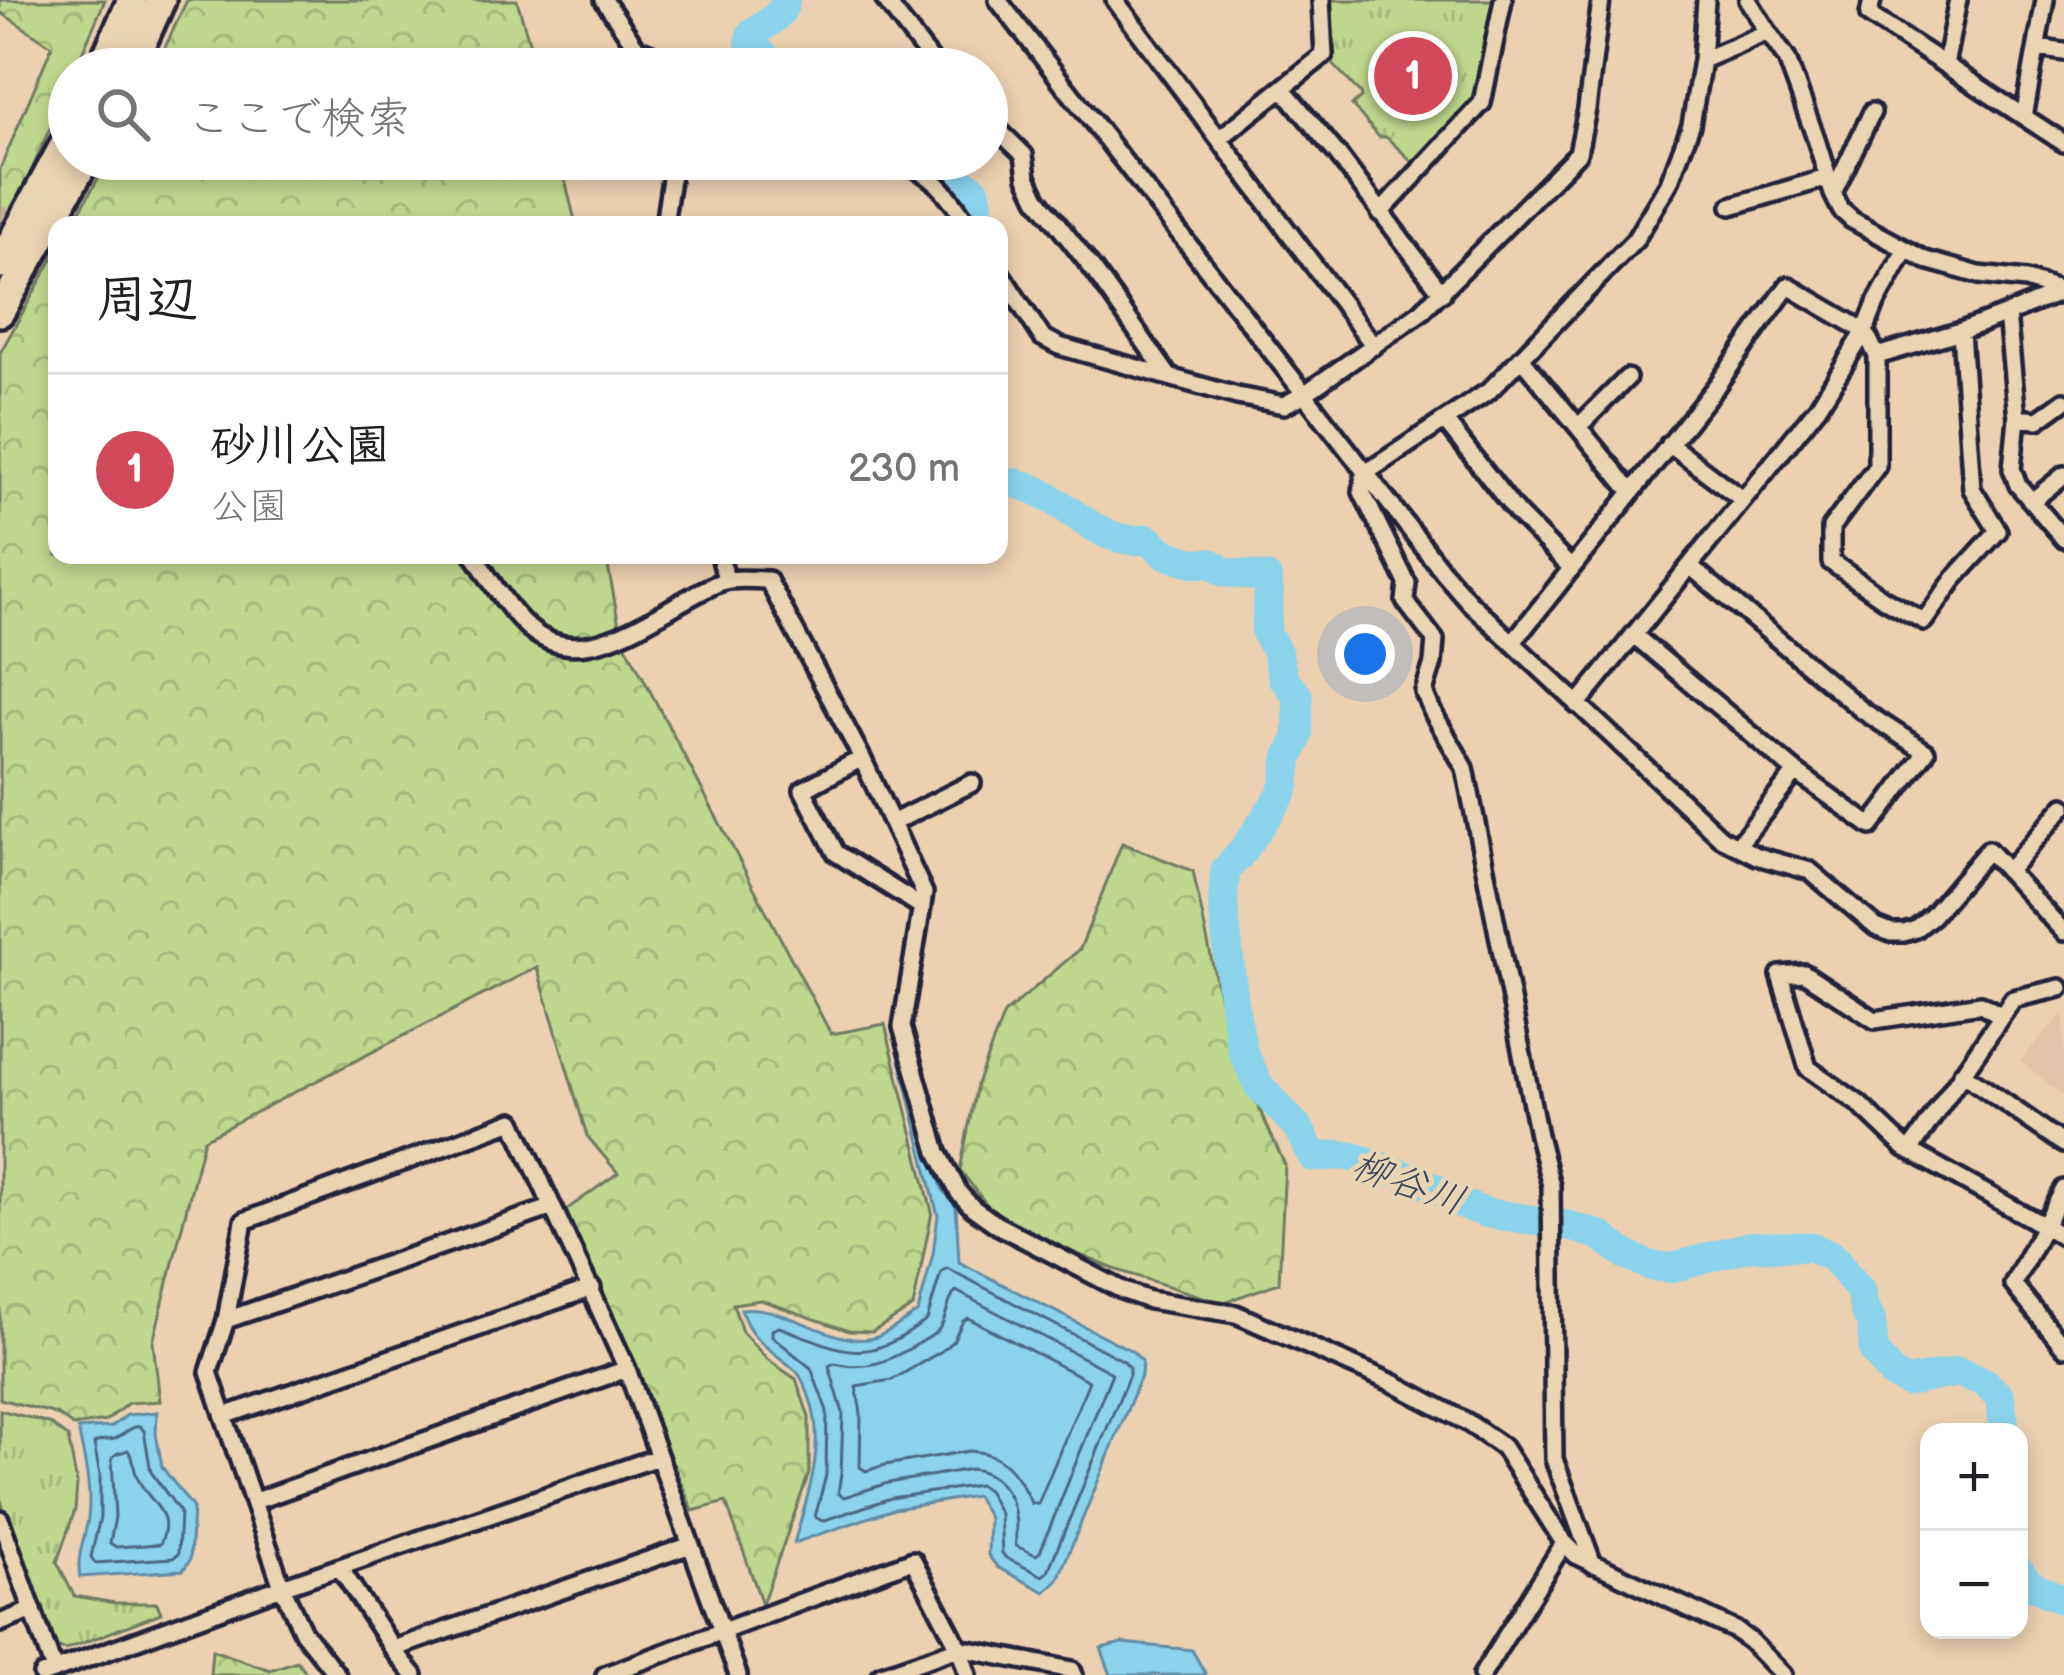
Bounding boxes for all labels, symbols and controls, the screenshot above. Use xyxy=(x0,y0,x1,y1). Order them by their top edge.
pin: 1 xyxy=(1374,31,1452,121)
search box xyxy=(48,48,1008,180)
icon: search xyxy=(90,81,156,147)
text: ここで検索 xyxy=(186,92,411,147)
text: 周辺 xyxy=(96,270,198,331)
text: 砂川公園 xyxy=(210,419,390,474)
text: 1 xyxy=(127,446,143,493)
text: 230 m xyxy=(848,446,960,493)
text: 公園 xyxy=(210,484,288,531)
your location xyxy=(1335,624,1395,684)
water label: 柳谷川 xyxy=(1345,1142,1471,1226)
map controls xyxy=(1920,1423,2028,1639)
button: + xyxy=(1920,1423,2028,1531)
button: − xyxy=(1920,1531,2028,1639)

